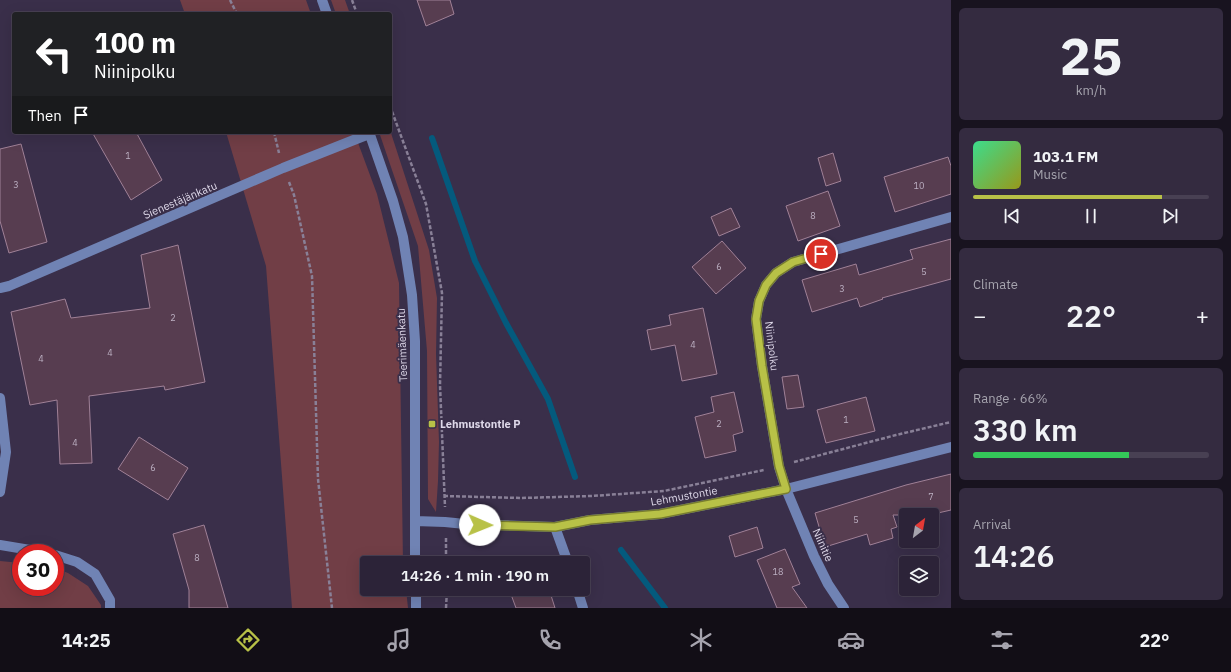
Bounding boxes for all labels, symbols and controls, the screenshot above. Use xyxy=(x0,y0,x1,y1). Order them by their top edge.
text: 25 xyxy=(1060,22,1122,89)
text: 100 m xyxy=(94,24,176,61)
icon: left xyxy=(28,28,80,80)
text: Niinipolku xyxy=(94,60,175,83)
text: km/h xyxy=(1076,82,1106,99)
icon: arrive xyxy=(70,104,92,126)
text: Then xyxy=(28,106,62,125)
text: 103.1 FM xyxy=(1033,147,1098,166)
house number: 1 xyxy=(125,150,131,161)
text: Music xyxy=(1033,166,1067,183)
street label: Sienestäjänkatu xyxy=(141,178,219,222)
house number: 3 xyxy=(13,179,19,190)
house number: 10 xyxy=(914,180,924,191)
icon: previous xyxy=(1001,205,1023,227)
icon: pause xyxy=(1080,205,1102,227)
icon: next xyxy=(1159,205,1181,227)
house number: 8 xyxy=(810,210,816,221)
pin xyxy=(804,237,838,271)
icon: arrive xyxy=(810,243,832,265)
house number: 6 xyxy=(716,261,722,272)
house number: 5 xyxy=(921,266,927,277)
text: Climate xyxy=(973,276,1018,293)
house number: 3 xyxy=(839,283,845,294)
text: 22° xyxy=(1066,296,1116,335)
text: − xyxy=(973,301,986,330)
text: + xyxy=(1196,301,1209,330)
street label: Teerimäenkatu xyxy=(394,308,410,382)
house number: 2 xyxy=(170,312,176,323)
street label: Niinipolku xyxy=(762,320,782,372)
house number: 4 xyxy=(690,339,696,350)
house number: 4 xyxy=(107,347,113,358)
house number: 4 xyxy=(38,353,44,364)
text: Range · 66% xyxy=(973,390,1047,407)
text: 330 km xyxy=(973,410,1078,449)
house number: 1 xyxy=(843,414,849,425)
place label: Lehmustontie P xyxy=(440,417,521,431)
house number: 2 xyxy=(716,418,722,429)
marker: Lehmustontie P xyxy=(427,419,437,429)
house number: 4 xyxy=(72,437,78,448)
house number: 6 xyxy=(150,462,156,473)
street label: Lehmustontie xyxy=(649,483,719,509)
house number: 7 xyxy=(928,491,934,502)
position arrow xyxy=(459,504,501,546)
north arrow xyxy=(899,508,939,548)
map controls xyxy=(899,508,939,596)
house number: 5 xyxy=(853,514,859,525)
text: Arrival xyxy=(973,516,1011,533)
street label: Niinitie xyxy=(810,526,836,564)
text: 14:26 xyxy=(973,536,1055,575)
speed limit sign: 30 xyxy=(12,544,64,596)
house number: 8 xyxy=(194,552,200,563)
button: layers xyxy=(899,556,939,596)
text: 14:26 · 1 min · 190 m xyxy=(401,566,549,585)
house number: 18 xyxy=(773,566,783,577)
icon: directions xyxy=(234,626,262,654)
icon: music xyxy=(385,626,413,654)
icon: phone xyxy=(536,626,564,654)
icon: climate xyxy=(687,626,715,654)
icon: car xyxy=(837,626,865,654)
icon: filters xyxy=(988,626,1016,654)
text: 14:25 xyxy=(61,629,111,652)
text: 22° xyxy=(1139,629,1169,652)

